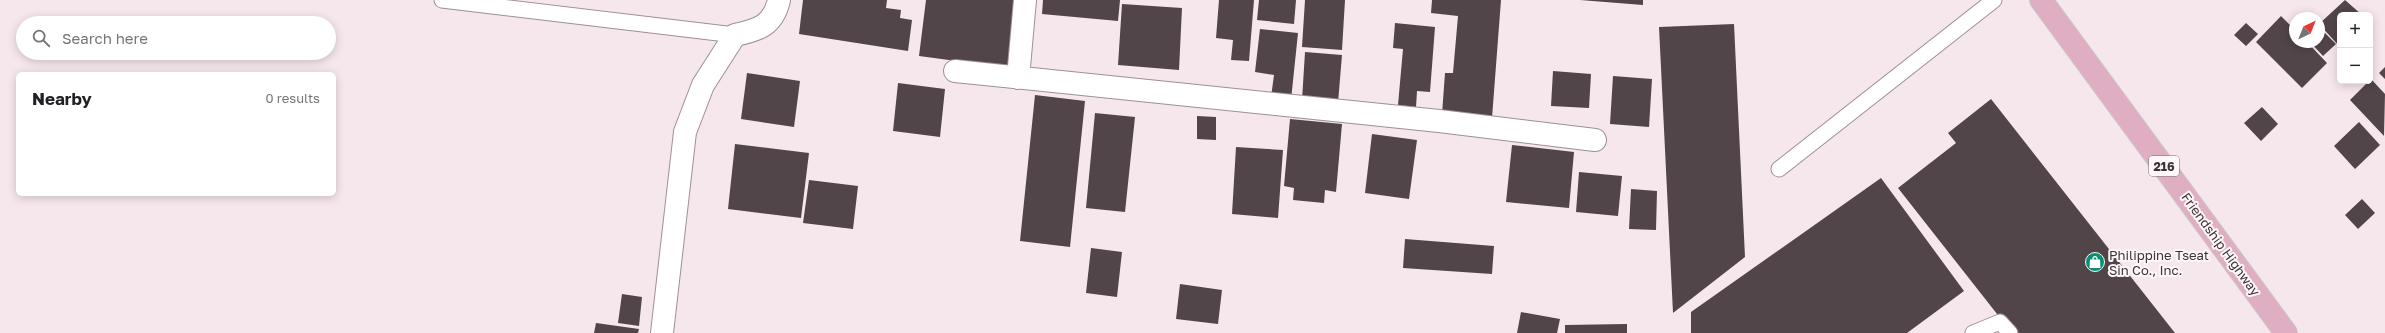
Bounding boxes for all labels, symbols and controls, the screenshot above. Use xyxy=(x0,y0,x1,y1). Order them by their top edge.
north arrow xyxy=(2289,12,2325,48)
map controls xyxy=(2337,12,2373,84)
button: + xyxy=(2337,12,2373,48)
search box xyxy=(16,16,336,60)
icon: search xyxy=(30,27,52,49)
text: Search here xyxy=(62,29,148,47)
button: − xyxy=(2337,48,2373,84)
text: Nearby xyxy=(32,88,92,109)
text: 0 results xyxy=(265,90,320,106)
road number: 216 xyxy=(2149,156,2179,176)
street label: Friendship Highway xyxy=(2178,189,2264,299)
place label: Philippine Tseat Sin Co., Inc. xyxy=(2109,247,2209,278)
shop icon: Philippine Tseat Sin Co., Inc. xyxy=(2084,251,2106,273)

